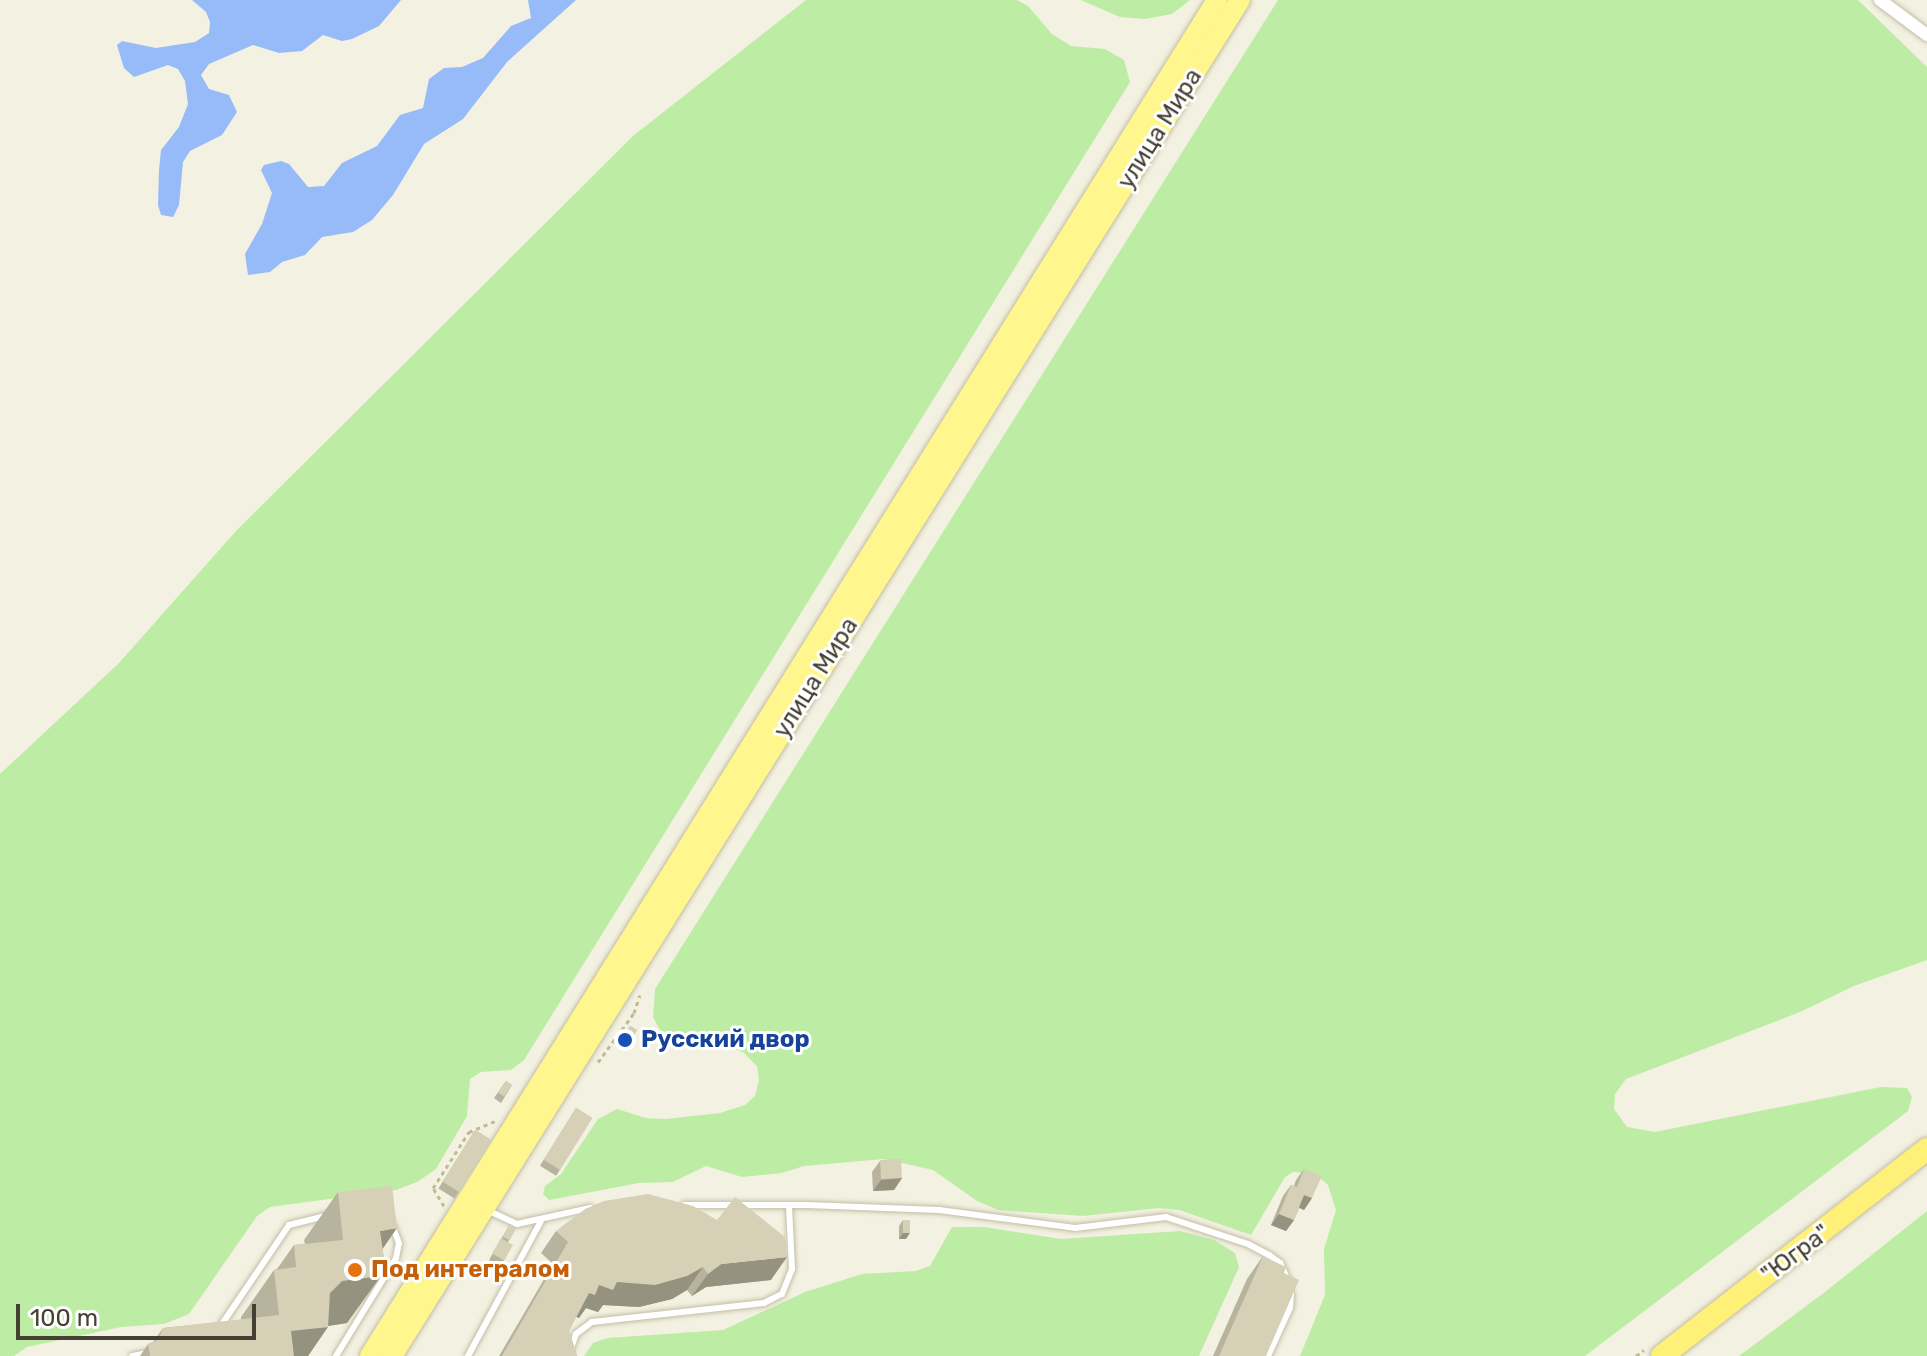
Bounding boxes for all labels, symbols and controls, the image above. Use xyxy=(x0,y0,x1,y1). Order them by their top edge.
street label: улица Мира xyxy=(1112,64,1208,194)
street label: улица Мира xyxy=(768,613,864,743)
place label: Русский двор xyxy=(641,1026,810,1054)
marker: Русский двор xyxy=(616,1031,634,1049)
street label: "Югра" xyxy=(1756,1219,1836,1289)
place label: Под интегралом xyxy=(371,1256,570,1284)
marker: Под интегралом xyxy=(346,1261,364,1279)
scale bar xyxy=(20,1288,260,1338)
text: 100 m xyxy=(30,1304,98,1332)

